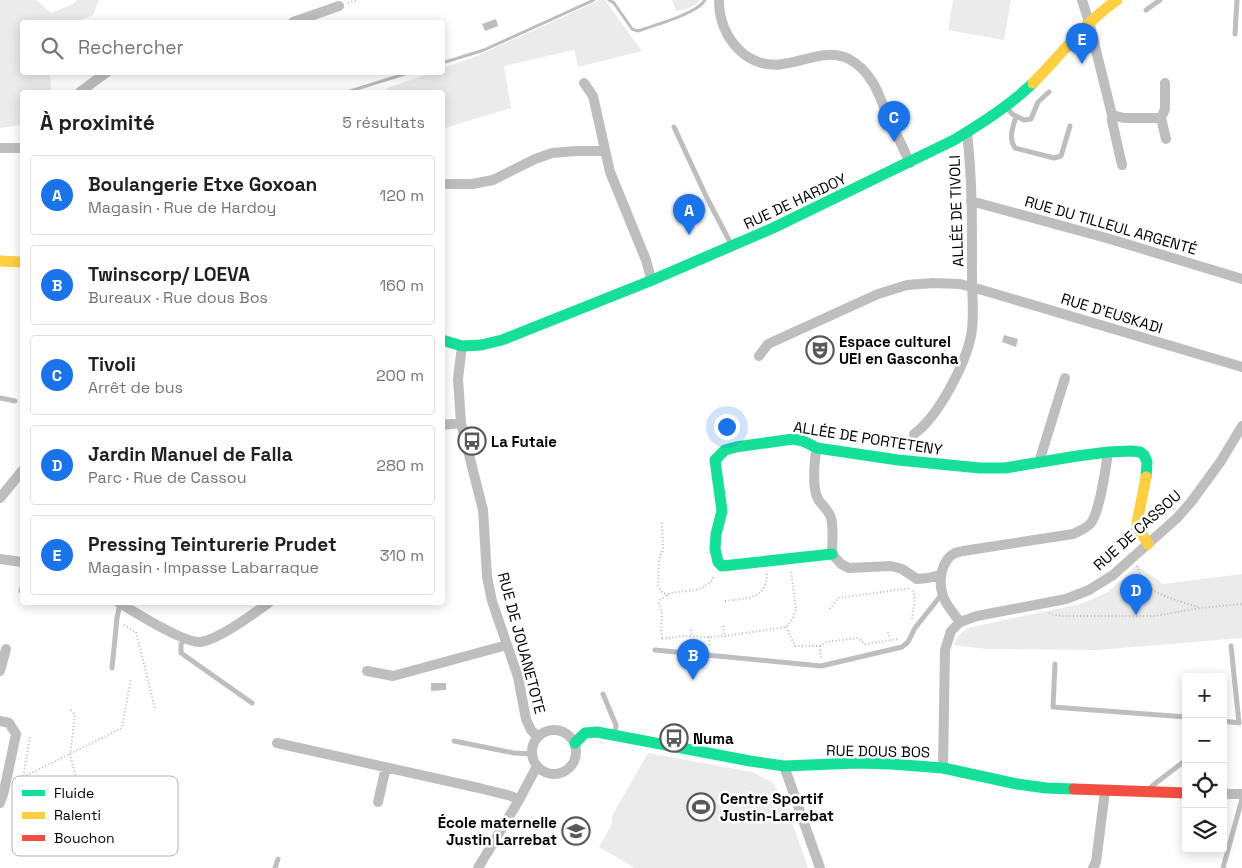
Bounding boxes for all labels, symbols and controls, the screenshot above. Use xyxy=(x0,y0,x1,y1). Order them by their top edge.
search box xyxy=(20,20,445,75)
pin: E xyxy=(1066,23,1098,64)
icon: search xyxy=(38,34,66,62)
text: Rechercher xyxy=(78,35,184,60)
pin: C xyxy=(878,101,910,142)
text: À proximité xyxy=(40,109,155,136)
text: 5 résultats xyxy=(342,112,425,133)
street label: ALLÉE DE TIVOLI xyxy=(945,155,967,267)
street label: RUE DE HARDOY xyxy=(740,169,850,233)
text: Boulangerie Etxe Goxoan xyxy=(88,172,317,197)
text: A xyxy=(52,185,62,206)
text: 120 m xyxy=(380,185,424,206)
street label: RUE DU TILLEUL ARGENTÉ xyxy=(1023,191,1199,259)
pin: A xyxy=(673,194,705,235)
text: Magasin · Rue de Hardoy xyxy=(88,197,276,218)
text: Twinscorp/ LOEVA xyxy=(88,262,250,287)
text: B xyxy=(52,275,62,296)
text: 160 m xyxy=(379,275,424,296)
text: Bureaux · Rue dous Bos xyxy=(88,287,268,308)
street label: RUE D'EUSKADI xyxy=(1059,289,1165,337)
place label: Espace culturel UEI en Gasconha xyxy=(839,332,959,368)
theatre icon: Espace culturel UEI en Gasconha xyxy=(805,335,835,365)
text: Tivoli xyxy=(88,352,136,377)
text: C xyxy=(52,365,62,386)
text: 200 m xyxy=(376,365,424,386)
text: Arrêt de bus xyxy=(88,377,183,398)
your location xyxy=(714,414,740,440)
street label: ALLÉE DE PORTETENY xyxy=(792,417,944,459)
bus stop icon: La Futaie xyxy=(457,426,487,456)
place label: La Futaie xyxy=(491,432,557,451)
text: Jardin Manuel de Falla xyxy=(88,442,293,467)
text: D xyxy=(52,455,62,476)
text: 280 m xyxy=(376,455,424,476)
text: Parc · Rue de Cassou xyxy=(88,467,246,488)
street label: RUE DE CASSOU xyxy=(1089,486,1185,574)
text: Pressing Teinturerie Prudet xyxy=(88,532,337,557)
text: E xyxy=(53,545,61,566)
text: 310 m xyxy=(380,545,424,566)
text: Magasin · Impasse Labarraque xyxy=(88,557,319,578)
street label: RUE DE JOUANETOTE xyxy=(494,570,550,716)
pin: D xyxy=(1120,574,1152,615)
pin: B xyxy=(677,639,709,680)
map controls xyxy=(1182,673,1227,853)
button: + xyxy=(1182,673,1227,718)
button: − xyxy=(1182,718,1227,763)
bus stop icon: Numa xyxy=(659,723,689,753)
place label: Numa xyxy=(693,729,734,748)
street label: RUE DOUS BOS xyxy=(826,741,930,761)
button: locate xyxy=(1182,763,1227,808)
legend xyxy=(12,776,178,856)
text: Fluide xyxy=(54,784,94,802)
place label: Centre Sportif Justin-Larrebat xyxy=(720,789,834,825)
sports icon: Centre Sportif Justin-Larrebat xyxy=(686,792,716,822)
text: Ralenti xyxy=(54,806,101,824)
button: layers xyxy=(1182,808,1227,853)
place label: École maternelle Justin Larrebat xyxy=(438,813,557,849)
school or university icon: École maternelle Justin Larrebat xyxy=(561,816,591,846)
text: Bouchon xyxy=(54,829,115,847)

